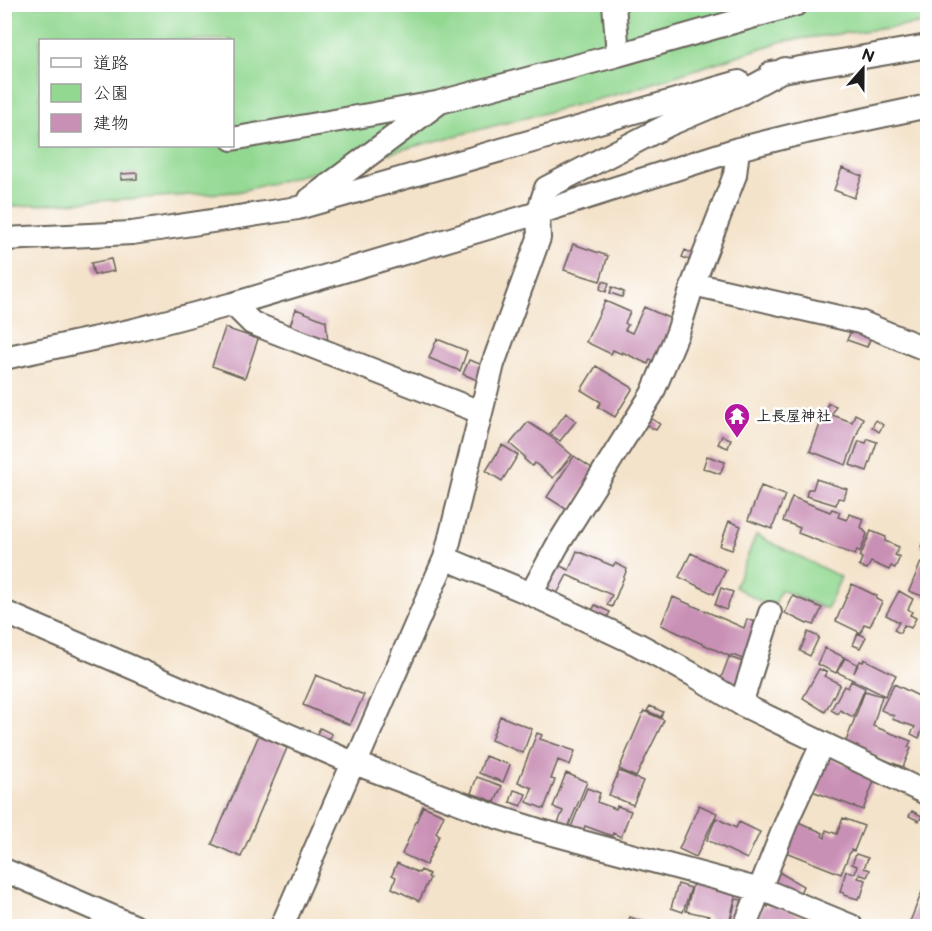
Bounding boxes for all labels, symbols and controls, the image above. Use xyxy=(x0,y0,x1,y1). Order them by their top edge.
legend xyxy=(39,39,234,147)
north arrow xyxy=(833,39,893,99)
text: N xyxy=(859,45,877,67)
text: 道路 xyxy=(93,53,129,74)
text: 公園 xyxy=(93,83,129,104)
text: 建物 xyxy=(93,113,129,134)
temple icon: 上長屋神社 xyxy=(722,401,752,439)
place label: 上長屋神社 xyxy=(756,407,831,426)

